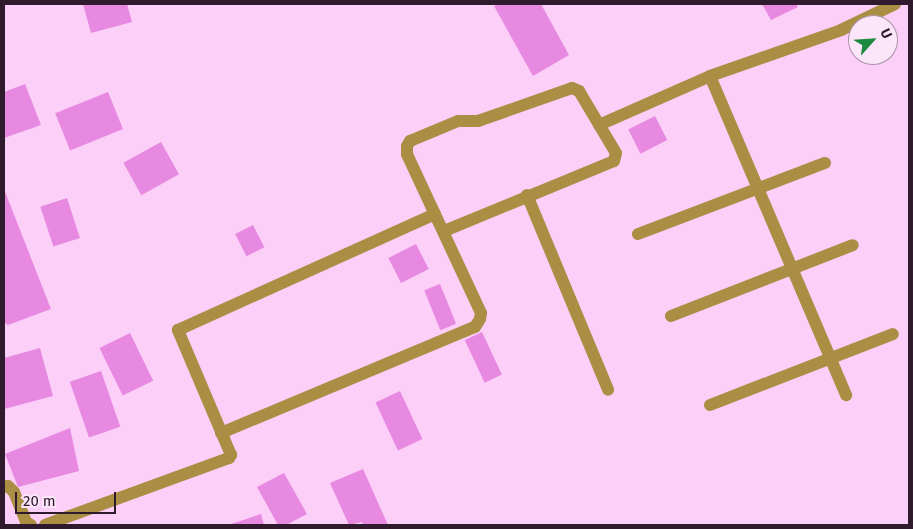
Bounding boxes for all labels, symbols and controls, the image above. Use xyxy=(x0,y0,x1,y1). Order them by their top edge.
north arrow xyxy=(848,15,898,65)
text: U xyxy=(876,26,896,41)
scale bar xyxy=(18,482,119,514)
text: 20 m xyxy=(23,492,56,510)

